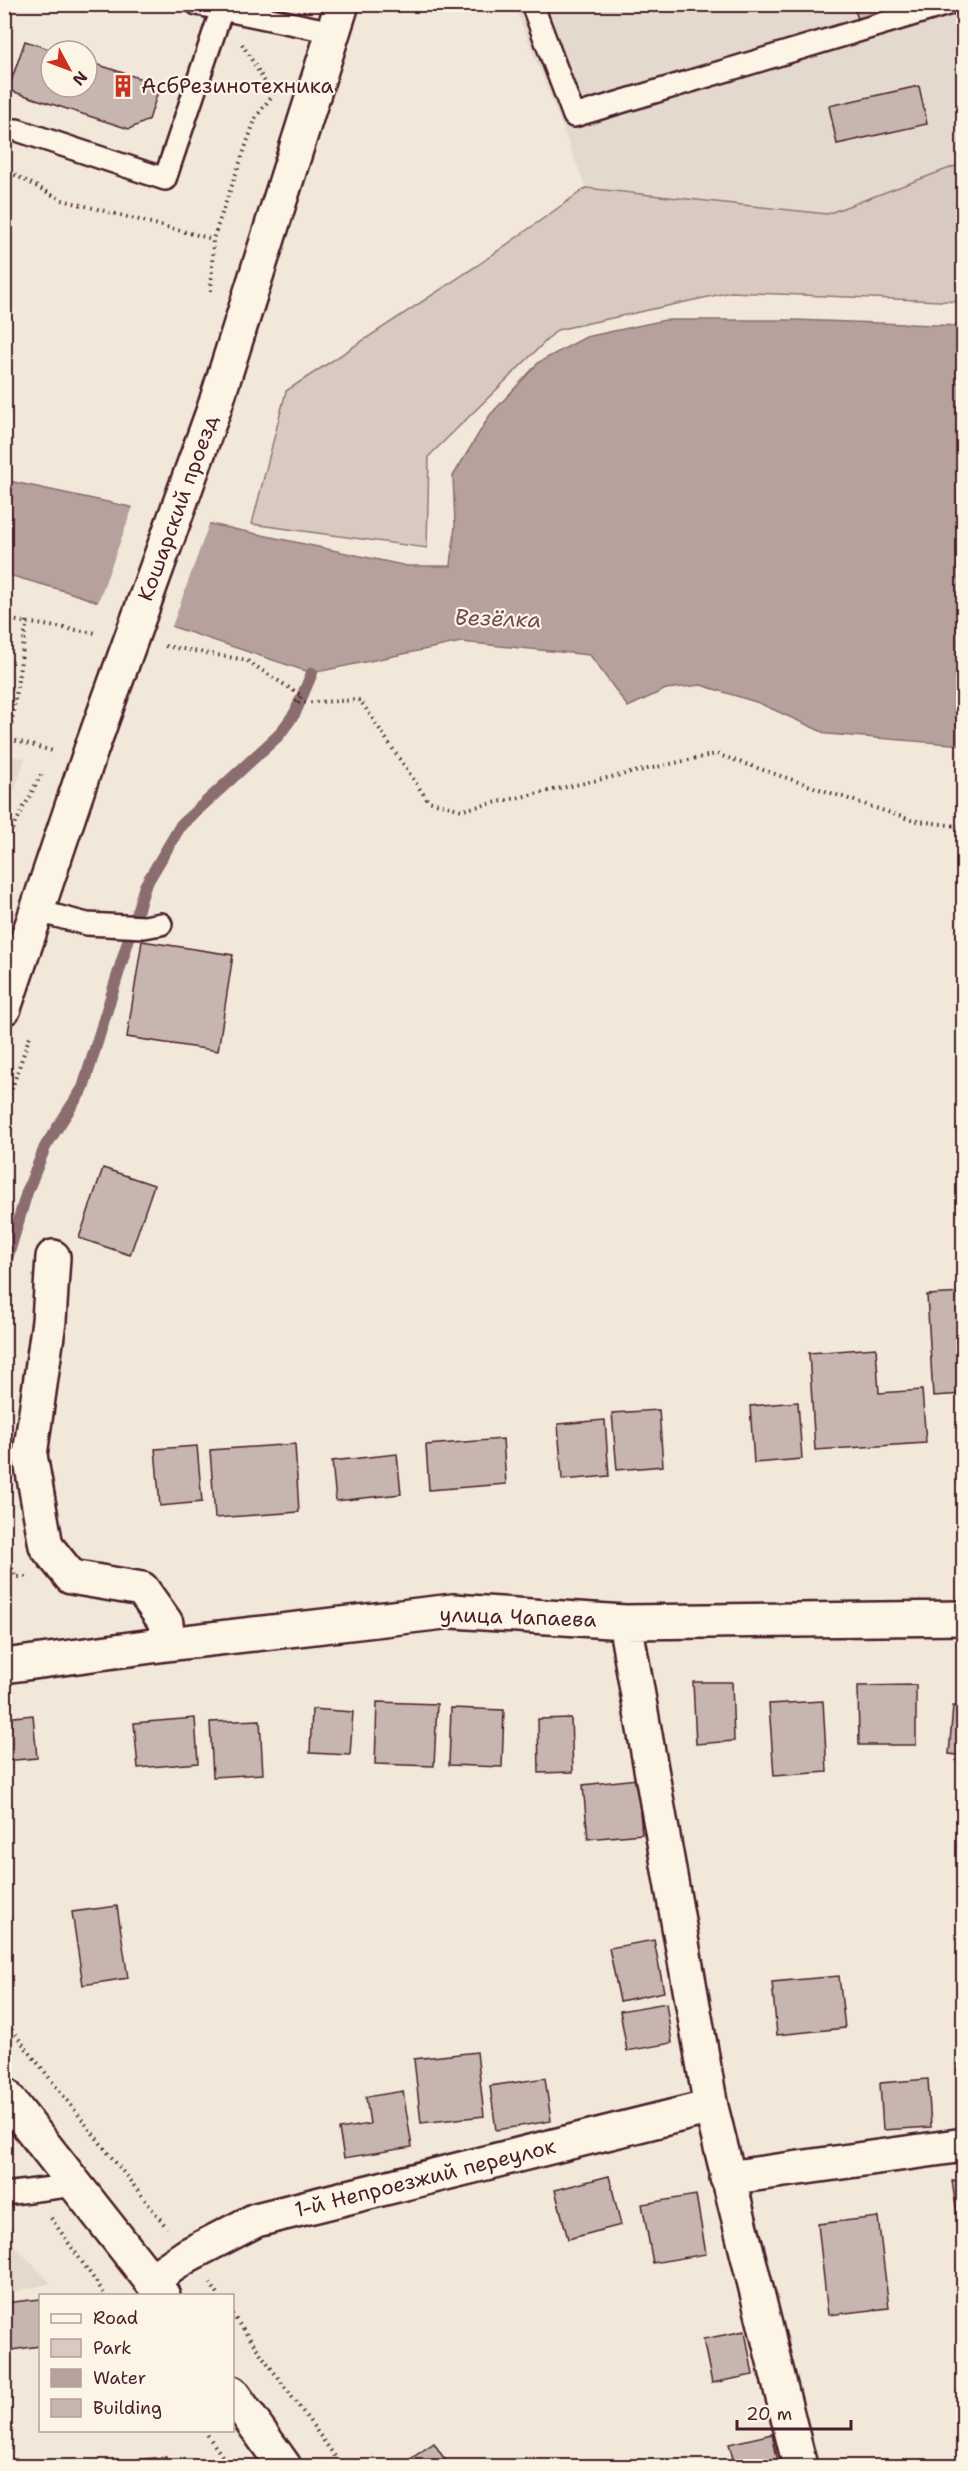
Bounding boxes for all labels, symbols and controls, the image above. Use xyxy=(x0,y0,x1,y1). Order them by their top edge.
north arrow xyxy=(39,39,99,99)
text: N xyxy=(68,67,92,90)
place label: АсбРезинотехника xyxy=(141,72,334,100)
building icon: АсбРезинотехника xyxy=(110,73,136,99)
street label: Кошарский проезд xyxy=(131,411,225,605)
water label: Везёлка xyxy=(454,603,542,634)
street label: улица Чапаева xyxy=(439,1600,597,1634)
street label: 1-й Непроезжий переулок xyxy=(292,2132,558,2224)
legend xyxy=(39,2294,234,2432)
text: Road xyxy=(93,2306,138,2330)
text: Park xyxy=(93,2336,132,2360)
text: Water xyxy=(93,2366,146,2390)
scale bar xyxy=(737,2393,851,2431)
text: Building xyxy=(93,2396,162,2420)
text: 20 m xyxy=(746,2402,792,2426)

